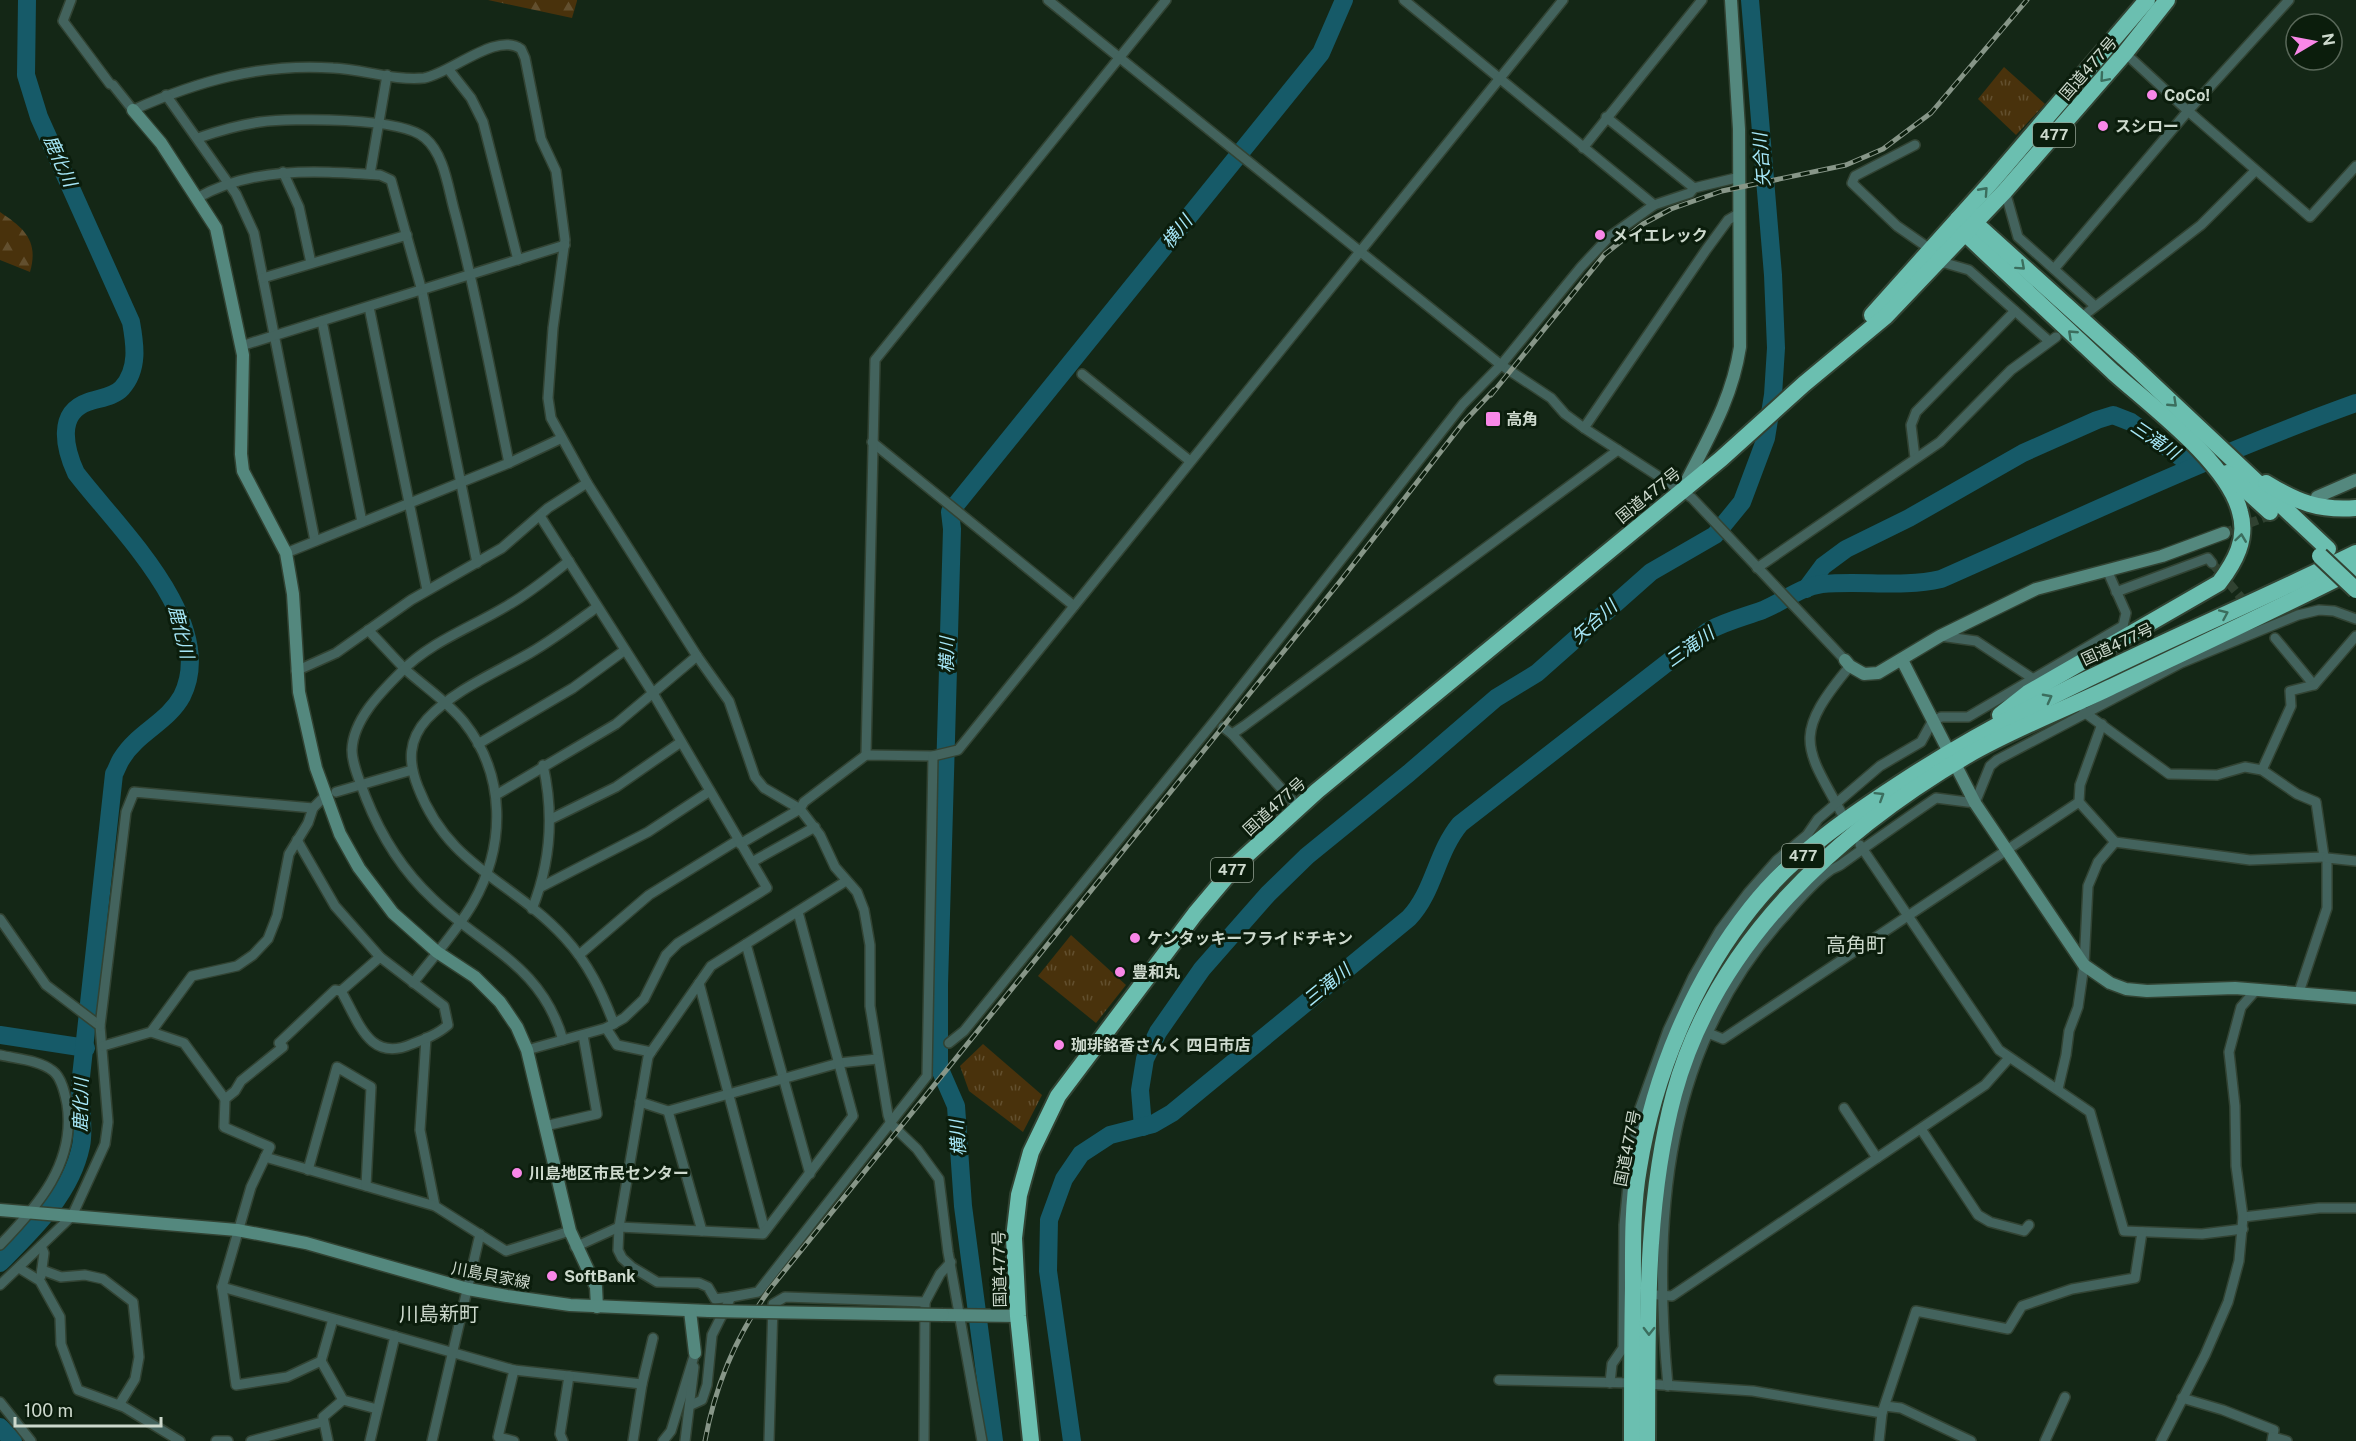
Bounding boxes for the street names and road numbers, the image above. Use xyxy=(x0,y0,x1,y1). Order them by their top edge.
street label: 国道477号 xyxy=(2056,33,2121,104)
road number: 477 xyxy=(2033,123,2075,147)
street label: 国道477号 xyxy=(1612,464,1684,527)
street label: 国道477号 xyxy=(2078,619,2156,669)
street label: 国道477号 xyxy=(1239,773,1309,839)
road number: 477 xyxy=(1782,844,1824,868)
road number: 477 xyxy=(1211,858,1253,882)
street label: 国道477号 xyxy=(1611,1108,1644,1188)
street label: 国道477号 xyxy=(989,1230,1010,1308)
street label: 川島貝家線 xyxy=(450,1259,532,1292)

